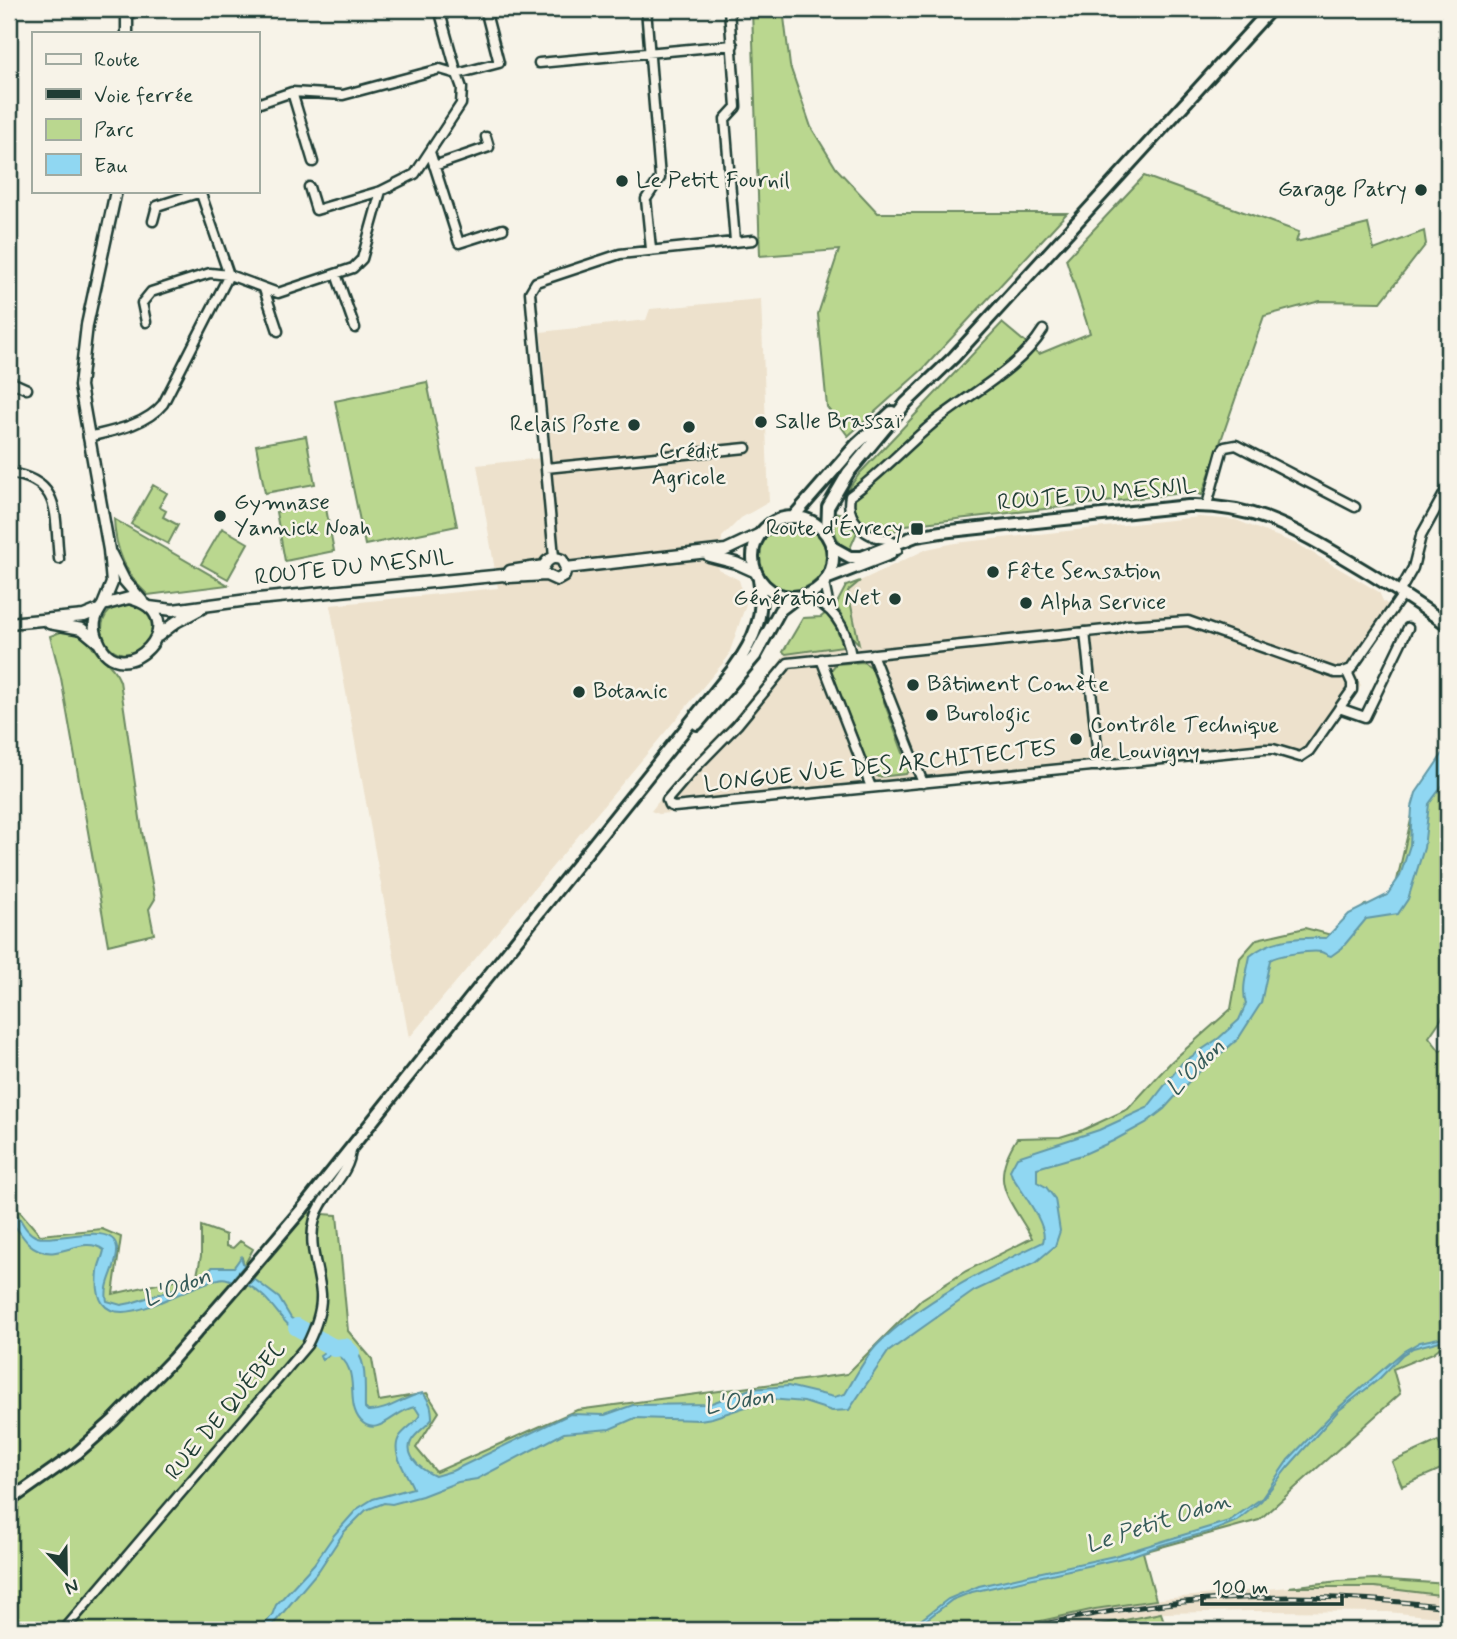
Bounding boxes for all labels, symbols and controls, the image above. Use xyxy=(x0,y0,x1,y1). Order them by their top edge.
legend xyxy=(32,32,259,192)
text: Route xyxy=(94,46,140,74)
text: Voie ferrée xyxy=(94,82,193,110)
text: Parc xyxy=(94,116,134,144)
text: Eau xyxy=(94,152,128,180)
place label: Le Petit Fournil xyxy=(636,166,790,196)
marker: Le Petit Fournil xyxy=(614,173,630,189)
place label: Garage Patry xyxy=(1278,175,1407,207)
marker: Garage Patry xyxy=(1413,182,1429,198)
place label: Salle Brassaï xyxy=(775,407,902,437)
place label: Relais Poste xyxy=(510,410,620,440)
marker: Salle Brassaï xyxy=(753,414,769,430)
marker: Relais Poste xyxy=(626,417,642,433)
marker: Crédit Agricole xyxy=(681,419,697,435)
place label: Crédit Agricole xyxy=(652,437,726,493)
street label: ROUTE DU MESNIL xyxy=(996,471,1198,519)
place label: Gymnase Yannick Noah xyxy=(234,488,372,544)
marker: Gymnase Yannick Noah xyxy=(212,508,228,524)
place label: Route d'Évrecy xyxy=(766,513,903,544)
marker: Route d'Évrecy xyxy=(909,521,925,537)
street label: ROUTE DU MESNIL xyxy=(253,543,455,593)
place label: Fête Sensation xyxy=(1007,557,1161,587)
marker: Fête Sensation xyxy=(985,564,1001,580)
place label: Génération Net xyxy=(733,584,881,614)
place label: Alpha Service xyxy=(1040,588,1166,618)
marker: Génération Net xyxy=(887,591,903,607)
marker: Alpha Service xyxy=(1018,595,1034,611)
place label: Bâtiment Comète xyxy=(927,670,1109,700)
place label: Botanic xyxy=(593,677,668,707)
marker: Bâtiment Comète xyxy=(905,677,921,693)
marker: Botanic xyxy=(571,684,587,700)
place label: Burologic xyxy=(946,700,1030,732)
marker: Burologic xyxy=(924,707,940,723)
place label: Contrôle Technique de Louvigny xyxy=(1090,711,1279,767)
marker: Contrôle Technique de Louvigny xyxy=(1068,731,1084,747)
street label: LONGUE VUE DES ARCHITECTES xyxy=(703,734,1058,800)
water label: L'Odon xyxy=(1160,1032,1232,1104)
water label: L'Odon xyxy=(139,1261,215,1315)
street label: RUE DE QUÉBEC xyxy=(158,1334,293,1487)
water label: L'Odon xyxy=(702,1381,776,1423)
water label: Le Petit Odon xyxy=(1082,1485,1235,1561)
north arrow xyxy=(32,1538,102,1608)
scale bar xyxy=(1202,1562,1342,1606)
text: N xyxy=(61,1572,82,1600)
text: 100 m xyxy=(1212,1574,1268,1602)

